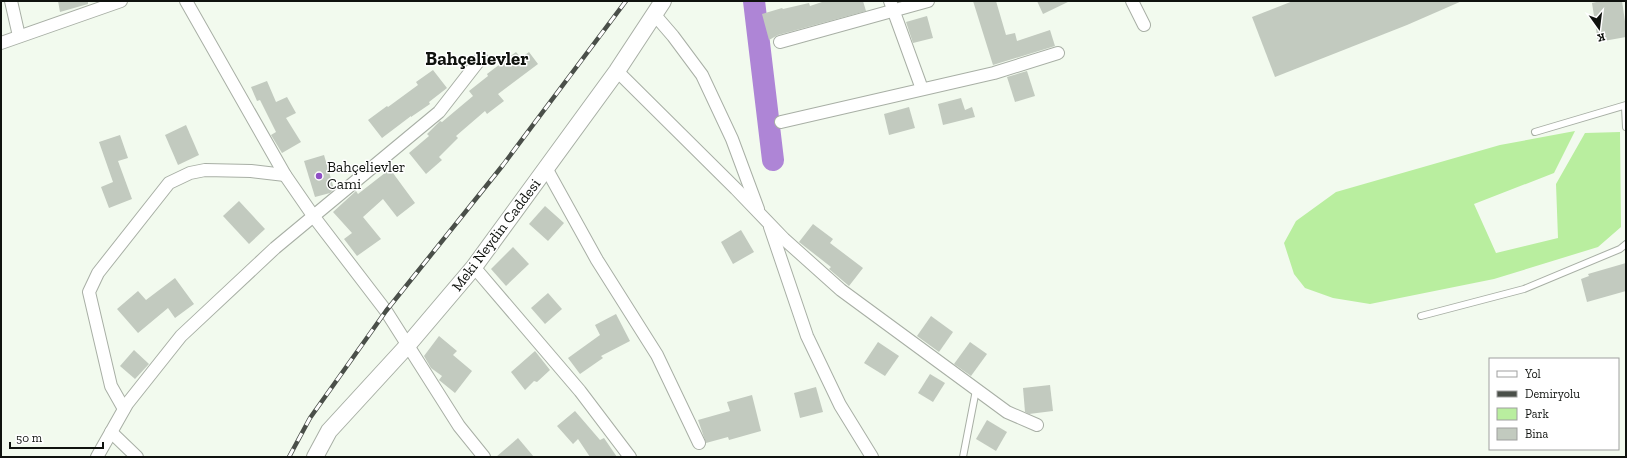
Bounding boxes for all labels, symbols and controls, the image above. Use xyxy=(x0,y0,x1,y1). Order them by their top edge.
north arrow xyxy=(1579,8,1619,48)
text: K xyxy=(1596,30,1606,45)
district label: Bahçelievler xyxy=(425,47,529,70)
place label: Bahçelievler Cami xyxy=(327,158,405,193)
marker: Bahçelievler Cami xyxy=(314,171,324,181)
street label: Meki Neydin Caddesi xyxy=(448,175,544,295)
legend xyxy=(1489,358,1619,450)
text: Yol xyxy=(1524,367,1541,381)
text: Demiryolu xyxy=(1525,387,1580,401)
text: Park xyxy=(1525,407,1550,421)
scale bar xyxy=(10,424,103,450)
text: Bina xyxy=(1525,427,1548,441)
text: 50 m xyxy=(16,431,43,445)

